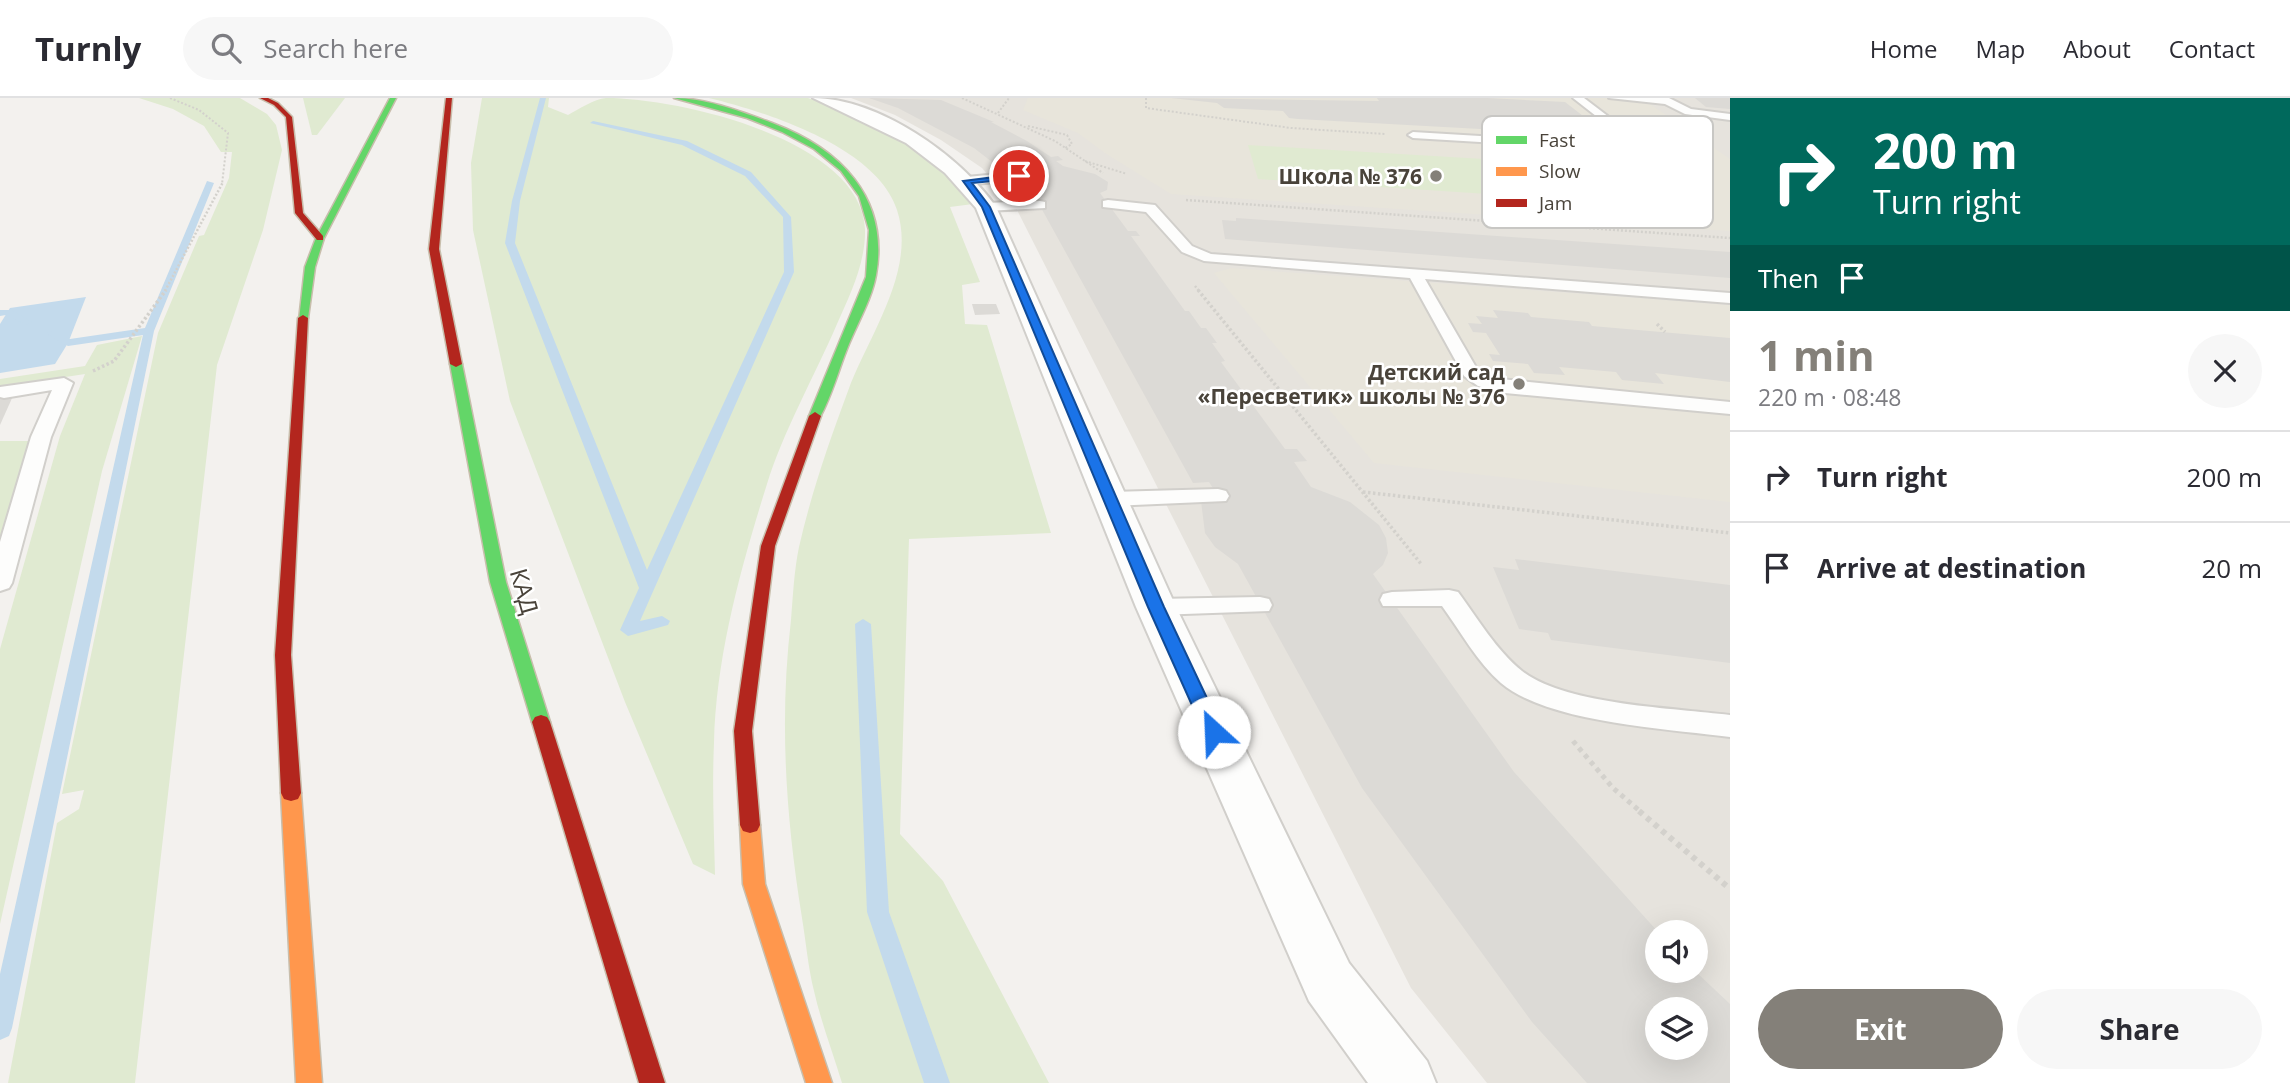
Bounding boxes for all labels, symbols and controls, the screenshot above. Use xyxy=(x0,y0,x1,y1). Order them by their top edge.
search box xyxy=(183,17,673,80)
text: Turnly xyxy=(35,26,141,71)
icon: search xyxy=(207,29,245,67)
text: Search here xyxy=(263,30,408,66)
text: Home xyxy=(1870,32,1938,65)
text: Map xyxy=(1976,32,2025,65)
text: About xyxy=(2063,32,2131,65)
text: Contact xyxy=(2169,32,2255,65)
legend xyxy=(1482,116,1713,228)
text: 200 m xyxy=(1873,117,2018,183)
icon: right xyxy=(1758,126,1849,217)
text: Fast xyxy=(1539,127,1575,153)
pin xyxy=(989,146,1049,206)
icon: arrive xyxy=(1000,157,1038,195)
text: Slow xyxy=(1539,158,1581,184)
place label: Школа № 376 xyxy=(1279,162,1422,190)
marker: Школа № 376 xyxy=(1428,168,1444,184)
text: Turn right xyxy=(1873,180,2021,223)
text: Jam xyxy=(1537,190,1572,216)
icon: arrive xyxy=(1833,259,1871,297)
text: Then xyxy=(1758,260,1819,296)
text: 1 min xyxy=(1758,326,1875,383)
button: close xyxy=(2188,334,2262,408)
place label: Детский сад «Пересветик» школы № 376 xyxy=(1198,358,1505,410)
marker: Детский сад «Пересветик» школы № 376 xyxy=(1511,376,1527,392)
text: 220 m · 08:48 xyxy=(1758,381,1901,413)
icon: right xyxy=(1758,458,1796,496)
text: Turn right xyxy=(1817,459,1948,495)
text: 200 m xyxy=(2187,459,2262,495)
icon: arrive xyxy=(1758,549,1796,587)
text: Arrive at destination xyxy=(1817,550,2086,586)
text: 20 m xyxy=(2201,550,2262,586)
street label: КАД xyxy=(503,564,547,618)
position arrow xyxy=(1177,695,1251,769)
map controls xyxy=(1645,920,1708,1060)
button: sound xyxy=(1645,920,1708,983)
button: Exit xyxy=(1758,989,2003,1069)
button: Share xyxy=(2017,989,2262,1069)
button: layers xyxy=(1645,997,1708,1060)

